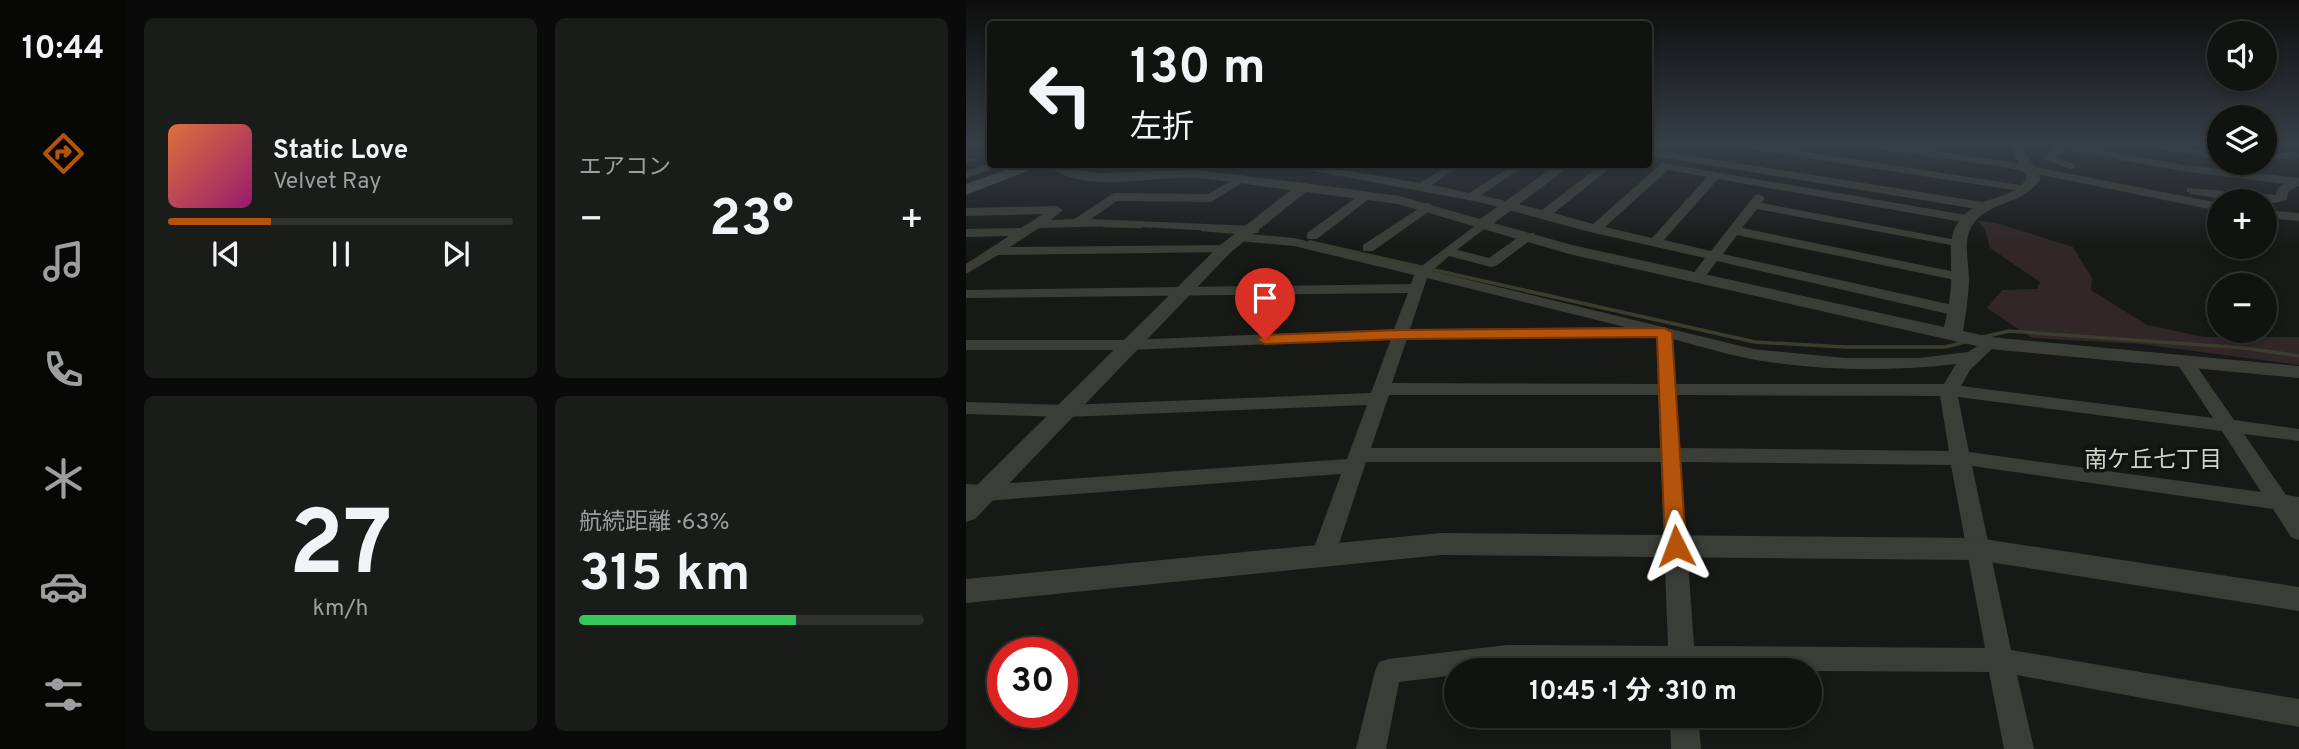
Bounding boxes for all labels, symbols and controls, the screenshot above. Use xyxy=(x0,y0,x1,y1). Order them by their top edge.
map controls xyxy=(2207,21,2277,343)
button: sound xyxy=(2207,21,2277,91)
text: 10:44 xyxy=(22,30,104,70)
text: 130 m xyxy=(1130,39,1266,101)
icon: left xyxy=(1015,49,1106,140)
button: layers xyxy=(2207,105,2277,175)
text: 左折 xyxy=(1130,109,1194,149)
icon: directions xyxy=(39,129,88,178)
text: Static Love xyxy=(273,135,408,168)
text: エアコン xyxy=(579,154,671,183)
text: Velvet Ray xyxy=(273,168,381,197)
text: 23° xyxy=(709,188,794,254)
button: + xyxy=(2207,189,2277,259)
text: − xyxy=(579,197,604,246)
text: + xyxy=(899,197,924,246)
icon: previous xyxy=(207,235,245,273)
icon: pause xyxy=(322,235,360,273)
icon: next xyxy=(437,235,475,273)
icon: music xyxy=(39,237,88,286)
pin xyxy=(1235,268,1295,340)
button: − xyxy=(2207,273,2277,343)
icon: arrive xyxy=(1246,279,1284,317)
icon: phone xyxy=(39,345,88,394)
district label: 南ケ丘七丁目 xyxy=(2084,447,2222,476)
icon: climate xyxy=(39,454,88,503)
text: 27 xyxy=(289,492,392,607)
text: 航続距離 · 63% xyxy=(579,509,729,538)
position arrow xyxy=(1639,509,1713,583)
text: 315 km xyxy=(579,543,750,609)
icon: car xyxy=(39,562,88,611)
text: km/h xyxy=(313,595,368,624)
speed limit sign: 30 xyxy=(987,637,1078,728)
icon: filters xyxy=(39,670,88,719)
text: 10:45 · 1 分 · 310 m xyxy=(1529,676,1737,709)

